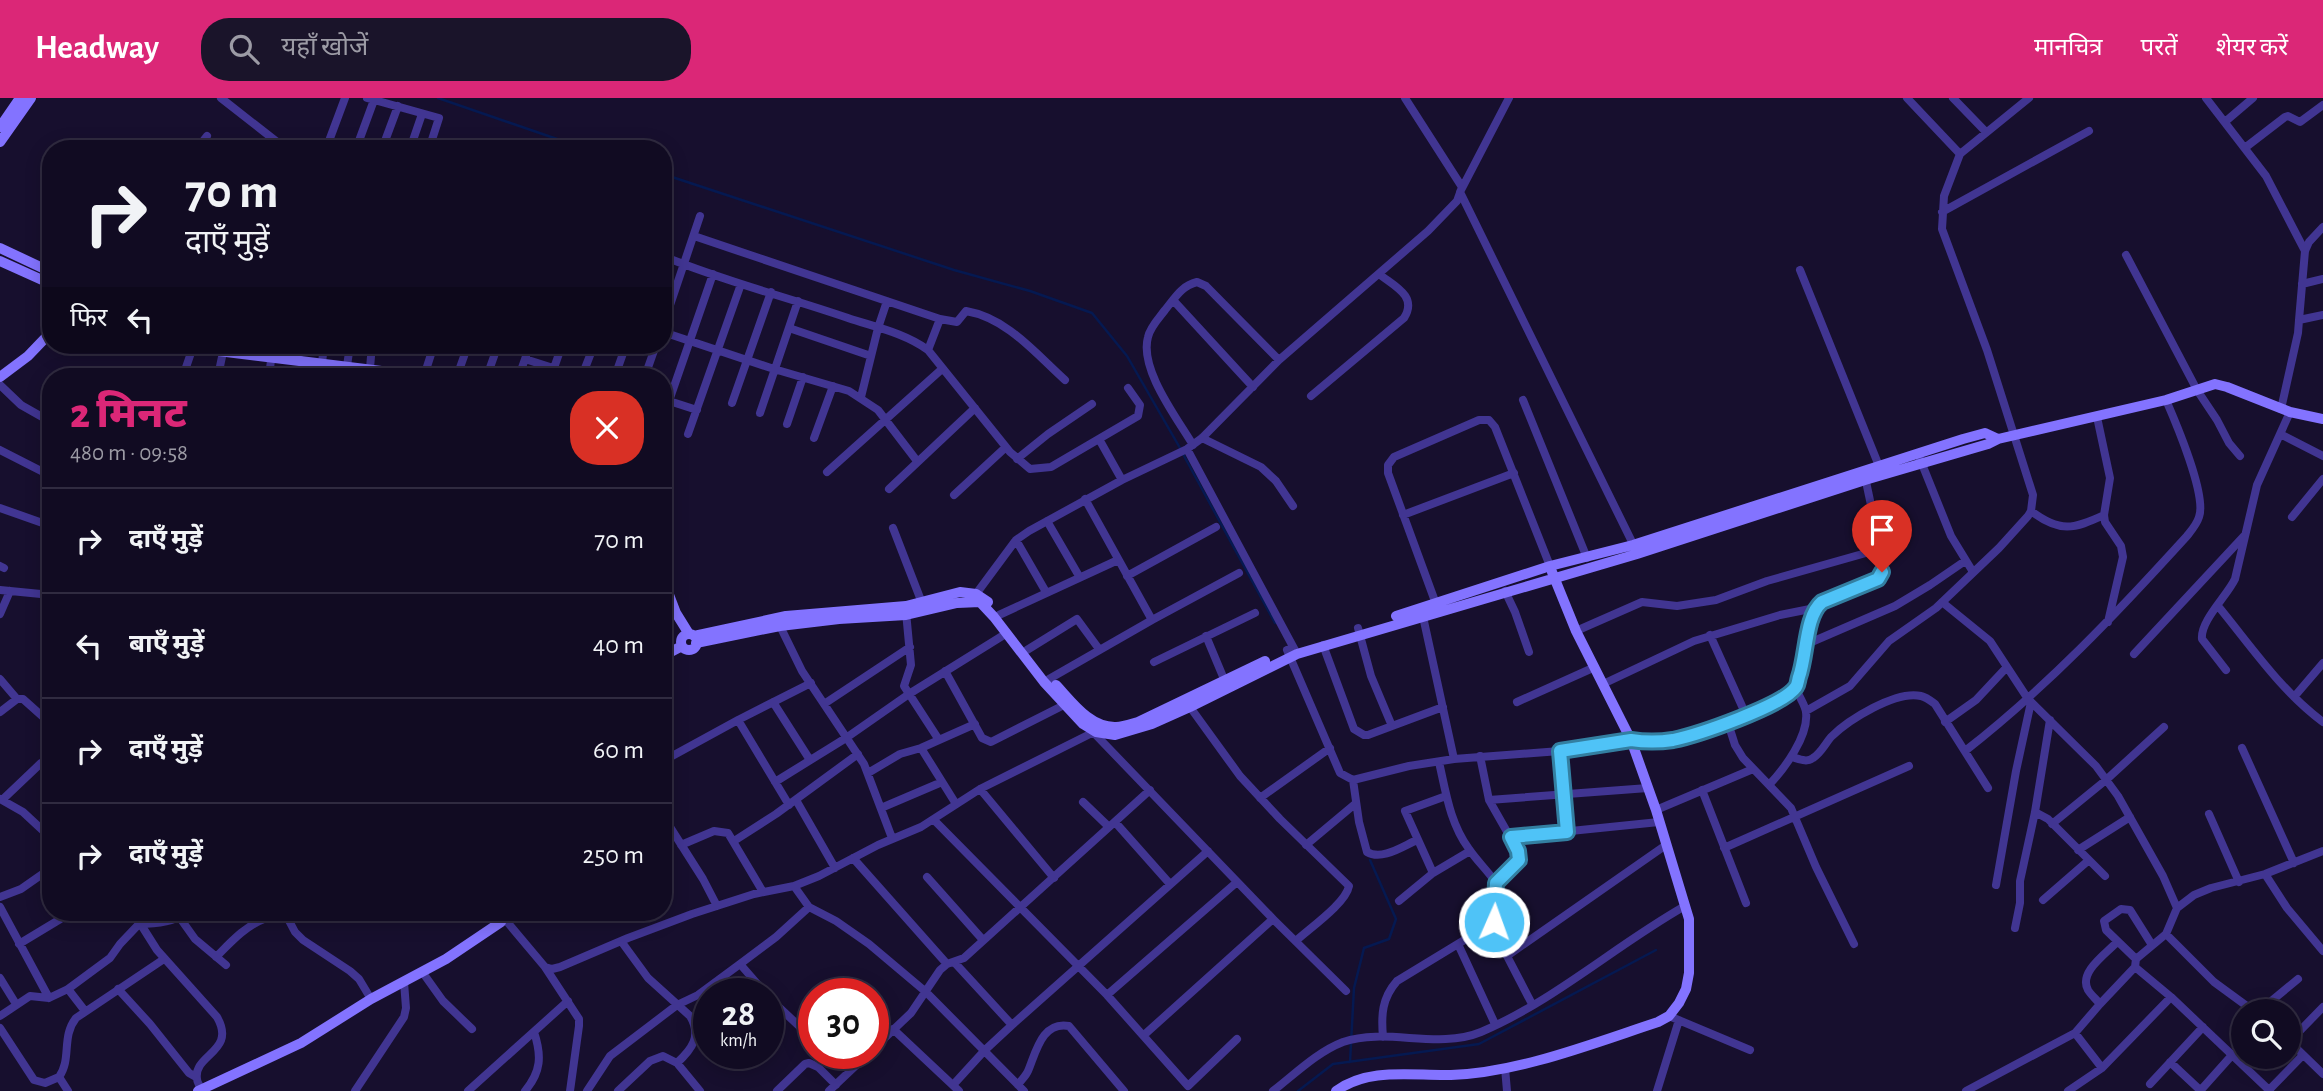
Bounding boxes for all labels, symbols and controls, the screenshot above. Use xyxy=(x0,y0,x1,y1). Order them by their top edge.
search box xyxy=(201,18,691,81)
icon: search xyxy=(225,30,263,68)
text: Headway xyxy=(35,32,159,65)
text: यहाँ खोजें xyxy=(281,34,368,60)
text: मानचित्र xyxy=(2034,36,2103,60)
text: परतें xyxy=(2141,36,2178,60)
text: शेयर करें xyxy=(2216,36,2288,60)
icon: right xyxy=(70,168,161,259)
text: 70 m xyxy=(185,168,279,217)
text: दाएँ मुड़ें xyxy=(185,226,270,258)
icon: left xyxy=(121,301,159,339)
text: फिर xyxy=(70,305,107,331)
button: close xyxy=(570,391,644,465)
text: 2 मिनट xyxy=(70,393,187,435)
text: 480 m · 09:58 xyxy=(70,442,188,465)
pin xyxy=(1852,500,1912,572)
icon: arrive xyxy=(1863,511,1901,549)
icon: right xyxy=(70,522,108,560)
text: दाएँ मुड़ें xyxy=(129,526,203,552)
text: 70 m xyxy=(594,527,644,553)
icon: left xyxy=(70,627,108,665)
text: बाएँ मुड़ें xyxy=(129,631,204,657)
text: 40 m xyxy=(593,632,644,658)
icon: right xyxy=(70,732,108,770)
text: दाएँ मुड़ें xyxy=(129,736,203,762)
text: 60 m xyxy=(593,737,644,763)
icon: right xyxy=(70,837,108,875)
text: दाएँ मुड़ें xyxy=(129,841,203,867)
text: 250 m xyxy=(582,842,644,868)
position arrow xyxy=(1457,885,1531,959)
speed limit sign: 30 xyxy=(798,978,889,1069)
text: 28 xyxy=(722,997,755,1032)
map controls xyxy=(2231,999,2301,1069)
button: search xyxy=(2231,999,2301,1069)
text: km/h xyxy=(720,1032,757,1050)

